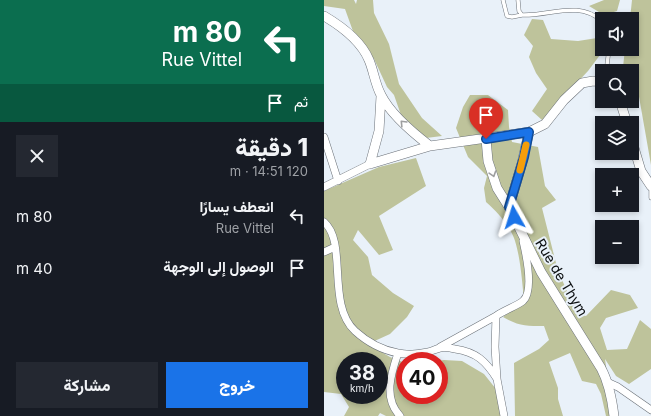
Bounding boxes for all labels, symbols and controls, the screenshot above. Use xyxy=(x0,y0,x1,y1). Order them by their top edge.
map controls xyxy=(595,12,639,264)
button: sound xyxy=(595,12,639,56)
text: 80 m xyxy=(173,15,242,49)
icon: left xyxy=(256,16,308,68)
text: Rue Vittel xyxy=(161,49,242,70)
button: search xyxy=(595,64,639,108)
icon: arrive xyxy=(264,92,286,114)
text: ثم xyxy=(294,92,308,111)
pin xyxy=(469,98,503,139)
icon: arrive xyxy=(475,104,497,126)
button: layers xyxy=(595,116,639,160)
one-way arrow xyxy=(400,120,408,128)
text: 1 دقيقة xyxy=(235,133,308,162)
button: close xyxy=(16,135,58,177)
text: 120 m · 14:51 xyxy=(230,163,308,179)
button: + xyxy=(595,168,639,212)
one-way arrow xyxy=(488,171,496,178)
position arrow xyxy=(493,196,535,238)
text: انعطف يسارًا xyxy=(199,197,274,216)
icon: left xyxy=(286,205,308,227)
text: 80 m xyxy=(16,207,52,226)
text: Rue Vittel xyxy=(216,220,274,236)
button: − xyxy=(595,220,639,264)
street label: Rue de Thym xyxy=(532,235,592,319)
text: الوصول إلى الوجهة xyxy=(163,257,274,276)
icon: arrive xyxy=(286,257,308,279)
text: 40 m xyxy=(16,259,53,278)
speed limit sign: 40 xyxy=(396,352,448,404)
text: 38 xyxy=(349,361,375,385)
button: مشاركة xyxy=(16,362,158,408)
button: خروج xyxy=(166,362,308,408)
text: km/h xyxy=(350,382,374,394)

